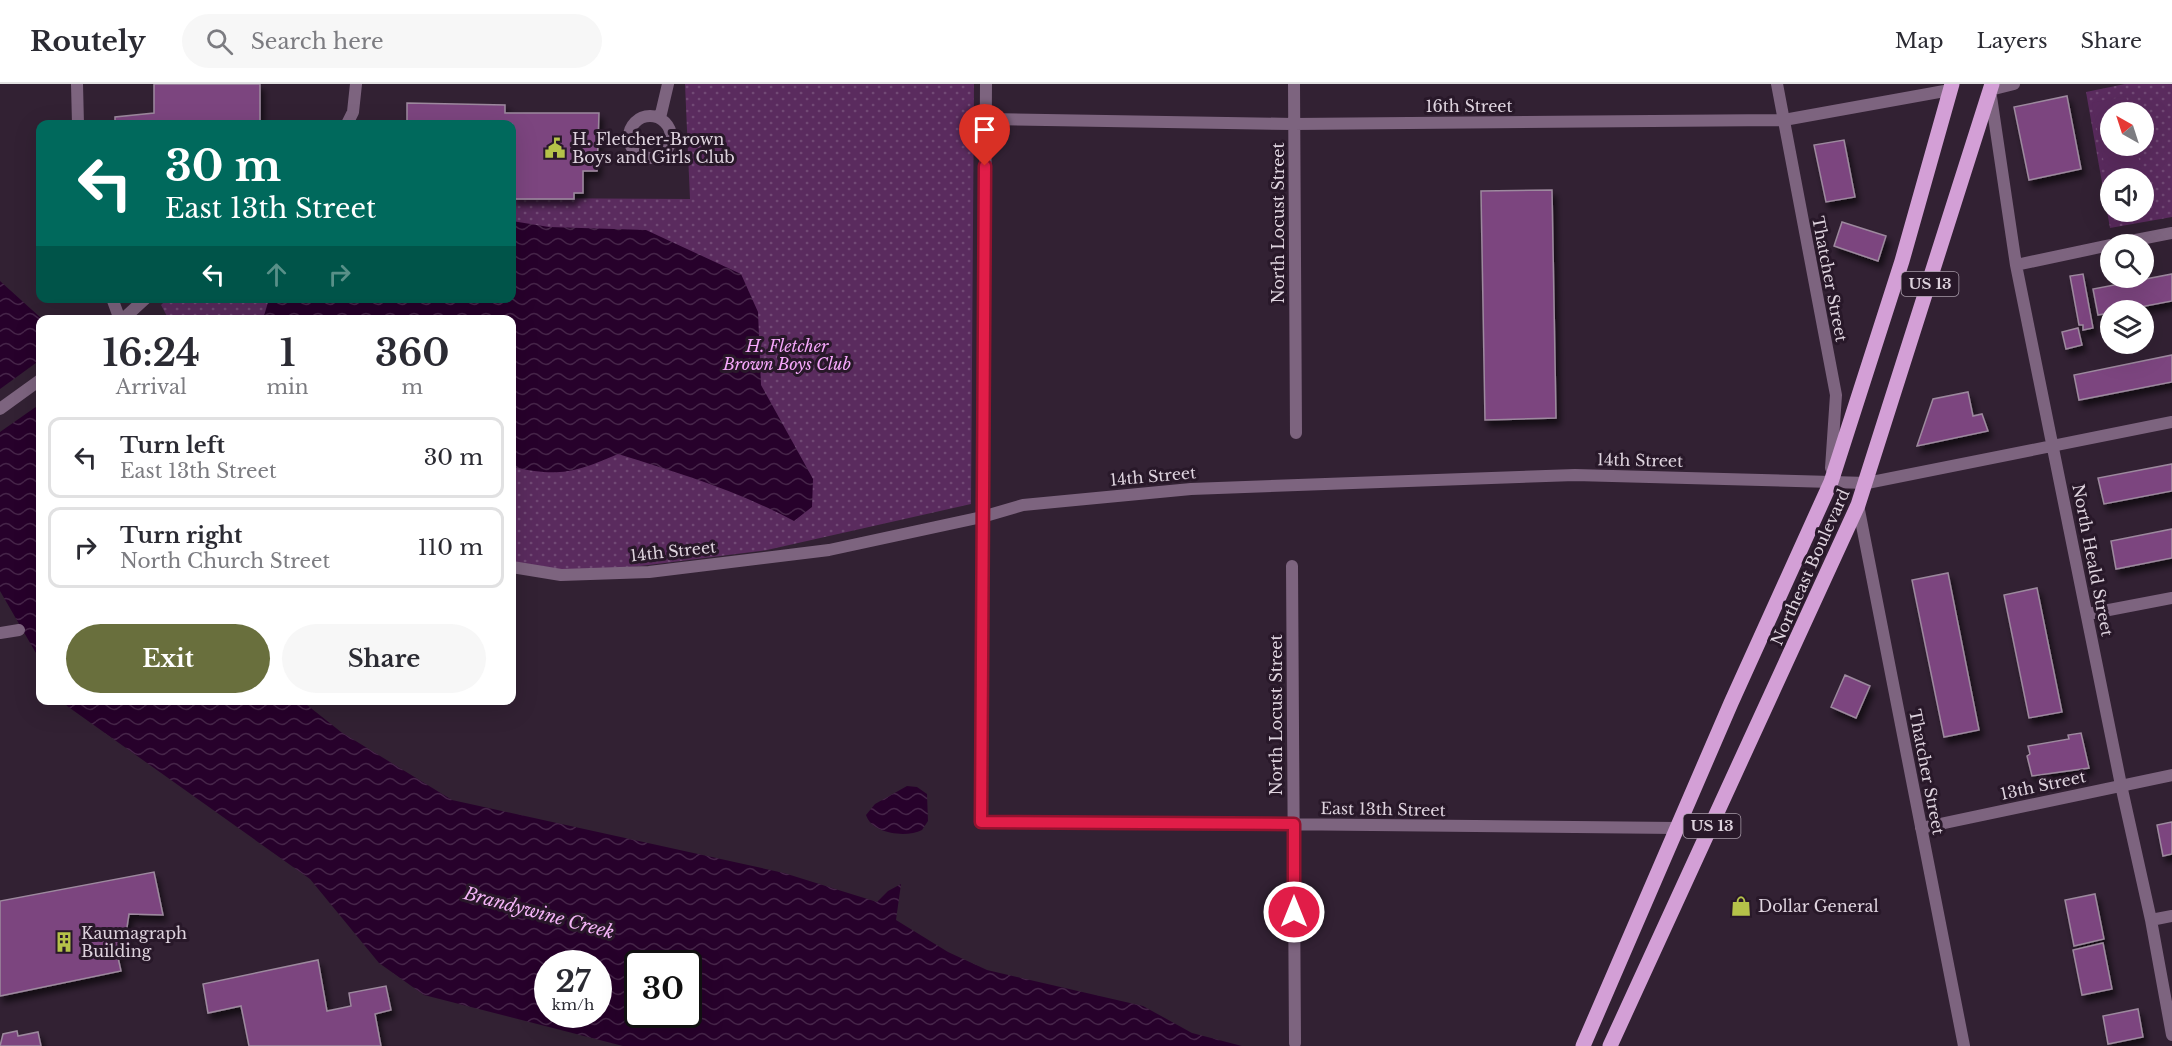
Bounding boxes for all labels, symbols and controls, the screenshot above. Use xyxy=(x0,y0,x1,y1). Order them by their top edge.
search box xyxy=(182,14,602,68)
text: Routely xyxy=(30,24,146,59)
icon: search xyxy=(203,25,236,58)
text: Search here xyxy=(251,28,384,55)
text: Map xyxy=(1895,28,1944,54)
text: Layers xyxy=(1977,28,2048,54)
text: Share xyxy=(2081,28,2142,54)
street label: 16th Street xyxy=(1425,96,1513,116)
north arrow xyxy=(2100,102,2154,156)
map controls xyxy=(2100,102,2154,354)
pin xyxy=(959,104,1010,166)
icon: arrive xyxy=(968,113,1001,146)
place label: H. Fletcher-Brown Boys and Girls Club xyxy=(572,129,735,167)
public building icon: H. Fletcher-Brown Boys and Girls Club xyxy=(543,136,567,160)
text: 30 m xyxy=(165,140,281,192)
street label: North Locust Street xyxy=(1268,142,1288,304)
icon: left xyxy=(66,144,144,222)
button: sound xyxy=(2100,168,2154,222)
text: East 13th Street xyxy=(165,192,376,225)
street label: Thatcher Street xyxy=(1808,215,1852,343)
button: search xyxy=(2100,234,2154,288)
icon: left xyxy=(197,258,230,291)
icon: ahead xyxy=(260,258,293,291)
icon: right xyxy=(323,258,356,291)
road number: US 13 xyxy=(1902,272,1958,296)
button: layers xyxy=(2100,300,2154,354)
text: 16:24 xyxy=(103,331,200,376)
text: 1 xyxy=(280,331,295,376)
text: 360 xyxy=(375,331,449,376)
park label: H. Fletcher Brown Boys Club xyxy=(722,336,851,374)
text: Arrival xyxy=(116,375,187,399)
text: min xyxy=(267,375,309,399)
text: m xyxy=(402,375,423,399)
text: Turn left xyxy=(120,432,225,459)
icon: left xyxy=(69,441,102,474)
text: 30 m xyxy=(424,444,483,471)
street label: 14th Street xyxy=(1597,449,1683,471)
text: East 13th Street xyxy=(120,459,276,483)
street label: 14th Street xyxy=(1109,462,1197,490)
street label: North Heald Street xyxy=(2068,482,2118,638)
street label: Northeast Boulevard xyxy=(1766,485,1854,648)
text: Turn right xyxy=(120,522,242,549)
icon: right xyxy=(69,531,102,564)
text: 110 m xyxy=(418,534,483,561)
street label: 14th Street xyxy=(629,537,717,565)
text: North Church Street xyxy=(120,549,330,573)
button: Exit xyxy=(66,624,270,693)
button: Share xyxy=(282,624,486,693)
street label: North Locust Street xyxy=(1266,634,1286,796)
street label: Thatcher Street xyxy=(1905,708,1949,836)
street label: 13th Street xyxy=(1998,766,2088,804)
street label: East 13th Street xyxy=(1320,798,1446,820)
road number: US 13 xyxy=(1684,814,1740,838)
position arrow xyxy=(1262,880,1326,944)
water label: Brandywine Creek xyxy=(460,882,617,944)
shop icon: Dollar General xyxy=(1729,894,1753,918)
place label: Dollar General xyxy=(1758,896,1879,916)
place label: Kaumagraph Building xyxy=(81,923,187,961)
building icon: Kaumagraph Building xyxy=(52,930,76,954)
speed limit sign: 30 xyxy=(624,950,702,1028)
text: 27 xyxy=(555,963,591,1000)
text: km/h xyxy=(552,995,594,1014)

